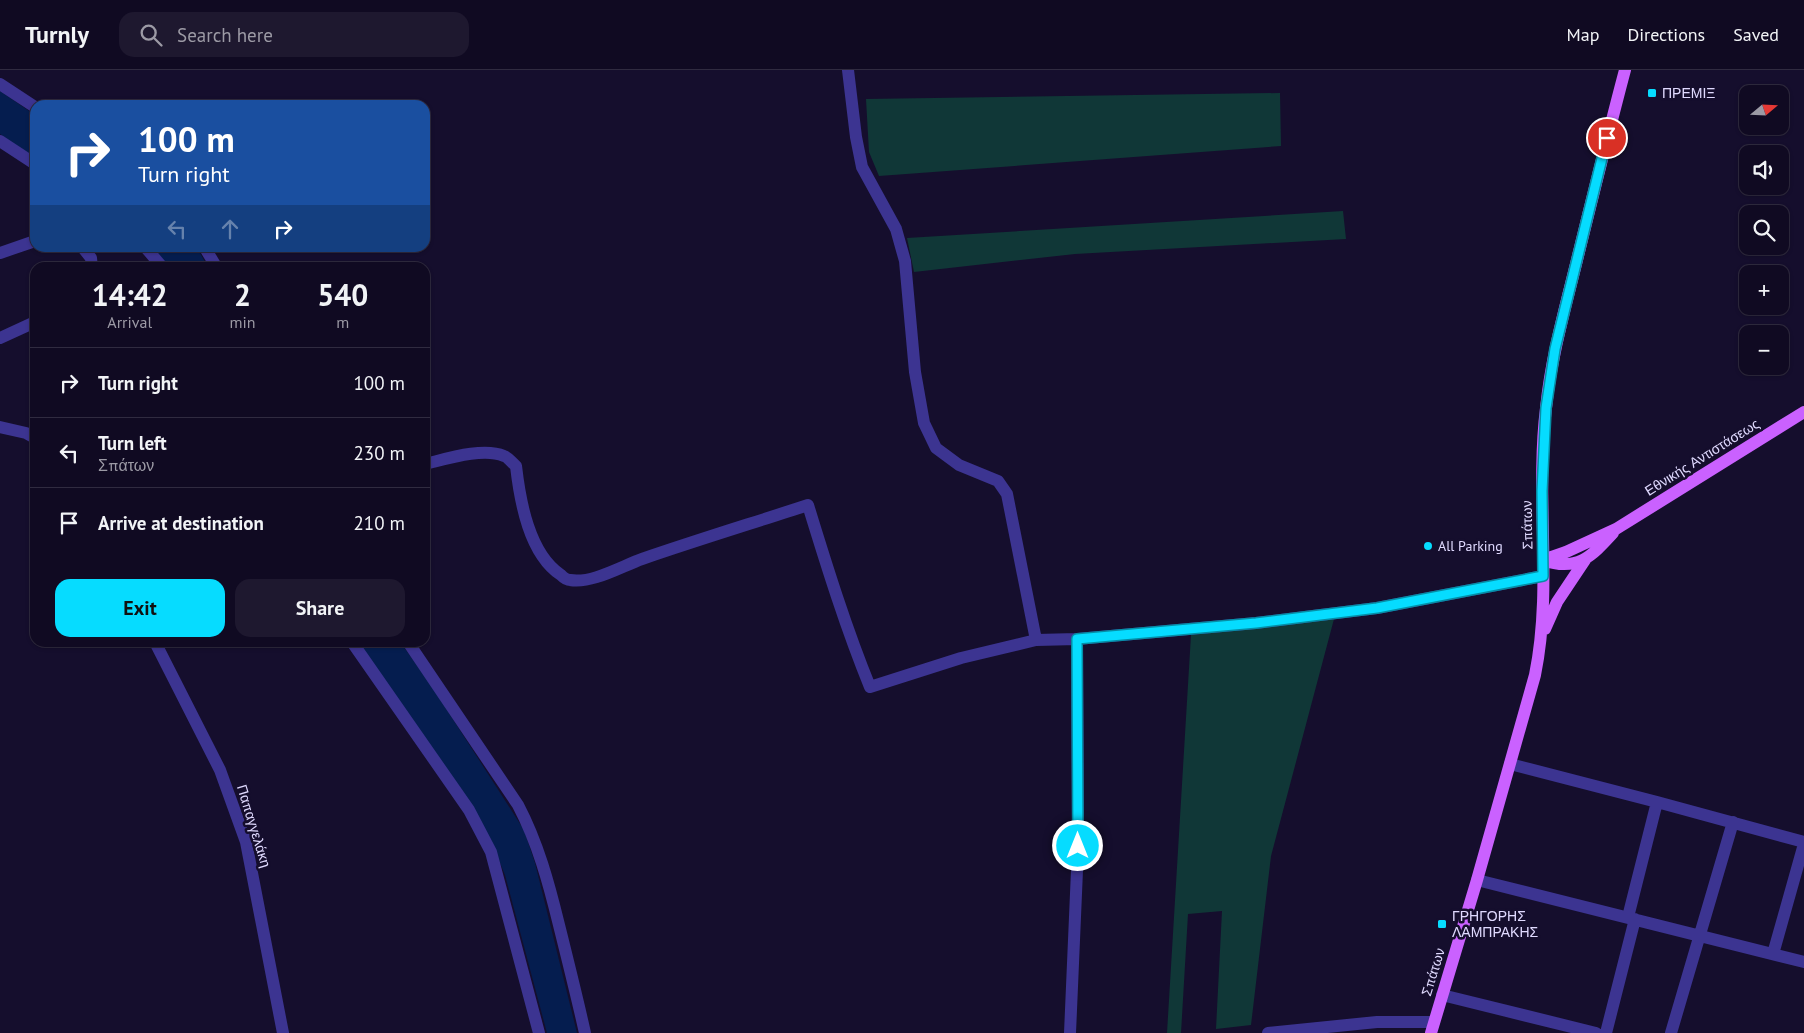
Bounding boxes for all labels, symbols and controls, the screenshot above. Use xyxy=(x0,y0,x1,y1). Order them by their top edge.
search box xyxy=(119,12,469,57)
text: Turnly xyxy=(25,19,89,50)
icon: search xyxy=(137,21,165,49)
text: Search here xyxy=(177,23,273,47)
text: Map xyxy=(1567,23,1599,46)
text: Directions xyxy=(1627,23,1705,46)
text: Saved xyxy=(1733,23,1779,46)
place label: ΠΡΕΜΙΞ xyxy=(1662,84,1715,102)
north arrow xyxy=(1739,85,1789,135)
map controls xyxy=(1739,85,1789,375)
marker: ΠΡΕΜΙΞ xyxy=(1646,87,1658,99)
text: 100 m xyxy=(138,116,235,162)
pin xyxy=(1586,117,1628,159)
icon: right xyxy=(55,120,120,185)
icon: arrive xyxy=(1593,124,1621,152)
button: sound xyxy=(1739,145,1789,195)
text: Turn right xyxy=(138,160,230,188)
button: search xyxy=(1739,205,1789,255)
icon: left xyxy=(163,215,191,243)
icon: ahead xyxy=(216,215,244,243)
icon: right xyxy=(269,215,297,243)
button: + xyxy=(1739,265,1789,315)
text: 14:42 xyxy=(92,275,168,314)
text: 2 xyxy=(234,275,251,314)
text: 540 xyxy=(317,275,368,314)
text: Arrival xyxy=(107,312,152,332)
text: min xyxy=(230,312,256,332)
text: m xyxy=(336,312,349,332)
button: − xyxy=(1739,325,1789,375)
icon: right xyxy=(55,369,83,397)
text: Turn right xyxy=(98,371,178,395)
text: 100 m xyxy=(353,371,405,395)
street label: Εθνικής Αντιστάσεως xyxy=(1641,414,1763,500)
text: Turn left xyxy=(98,431,167,455)
icon: left xyxy=(55,439,83,467)
text: 230 m xyxy=(353,441,405,465)
text: Σπάτων xyxy=(98,455,154,475)
street label: Σπάτων xyxy=(1518,500,1536,550)
icon: arrive xyxy=(55,509,83,537)
text: Arrive at destination xyxy=(98,511,264,535)
text: 210 m xyxy=(353,511,405,535)
place label: All Parking xyxy=(1438,537,1503,555)
marker: All Parking xyxy=(1422,540,1434,552)
button: Exit xyxy=(55,579,225,637)
button: Share xyxy=(235,579,405,637)
street label: Παπαγγελάκη xyxy=(233,782,275,870)
position arrow xyxy=(1051,819,1103,871)
place label: ΓΡΗΓΟΡΗΣ ΛΑΜΠΡΑΚΗΣ xyxy=(1452,907,1539,941)
marker: ΓΡΗΓΟΡΗΣ ΛΑΜΠΡΑΚΗΣ xyxy=(1436,918,1448,930)
street label: Σπάτων xyxy=(1417,946,1449,998)

